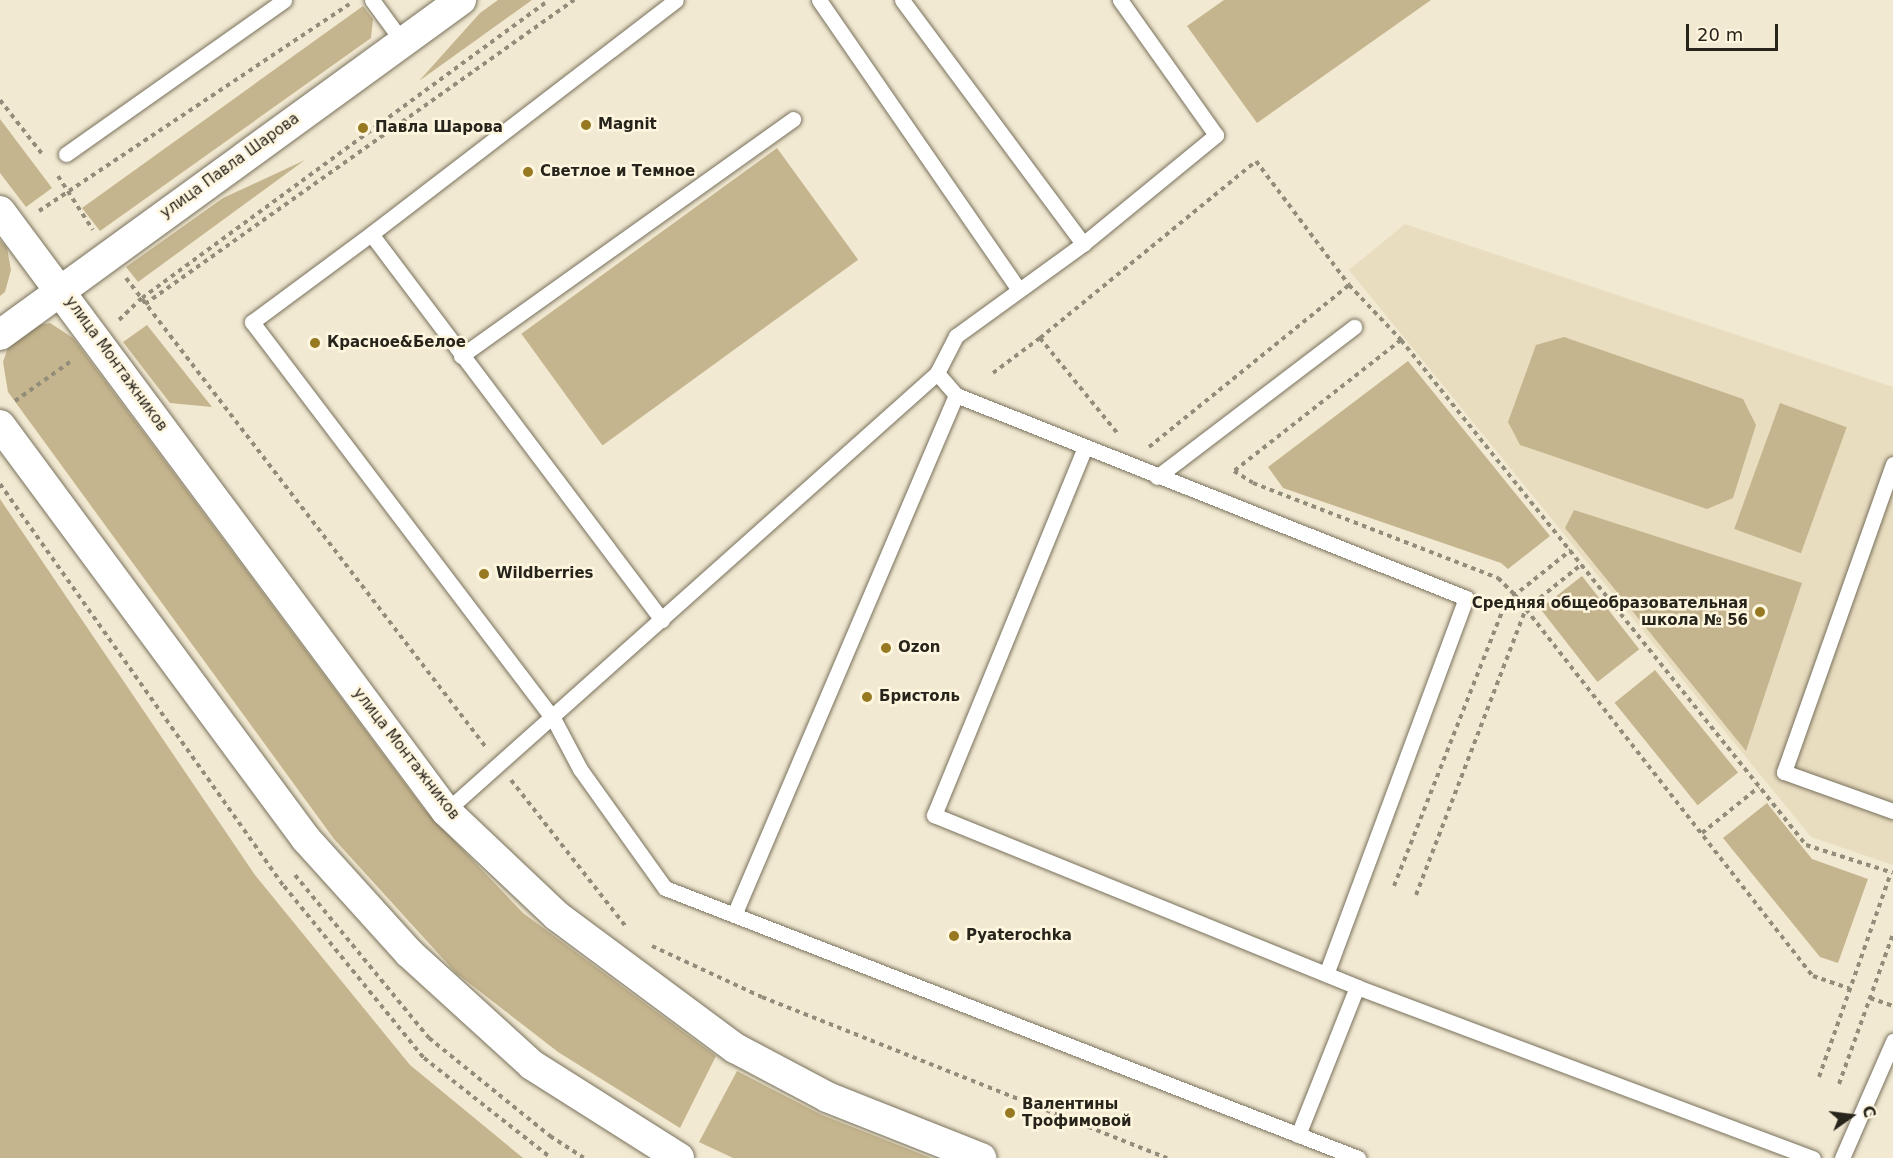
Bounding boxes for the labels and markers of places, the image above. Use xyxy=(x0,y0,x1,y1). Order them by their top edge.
place label: Magnit xyxy=(598,116,657,134)
marker: Magnit xyxy=(579,118,593,132)
place label: Павла Шарова xyxy=(375,119,503,137)
marker: Павла Шарова xyxy=(356,121,370,135)
place label: Светлое и Темное xyxy=(540,163,695,181)
marker: Светлое и Темное xyxy=(521,165,535,179)
place label: Красное&Белое xyxy=(327,334,466,352)
marker: Красное&Белое xyxy=(308,336,322,350)
place label: Wildberries xyxy=(496,565,594,583)
marker: Wildberries xyxy=(477,567,491,581)
place label: Средняя общеобразовательная школа № 56 xyxy=(1472,594,1748,629)
marker: Средняя общеобразовательная школа № 56 xyxy=(1753,605,1767,619)
place label: Ozon xyxy=(898,639,940,657)
marker: Ozon xyxy=(879,641,893,655)
place label: Бристоль xyxy=(879,688,960,706)
marker: Бристоль xyxy=(860,690,874,704)
place label: Pyaterochka xyxy=(966,927,1072,945)
marker: Pyaterochka xyxy=(947,929,961,943)
place label: Валентины Трофимовой xyxy=(1022,1095,1132,1130)
marker: Валентины Трофимовой xyxy=(1003,1106,1017,1120)

